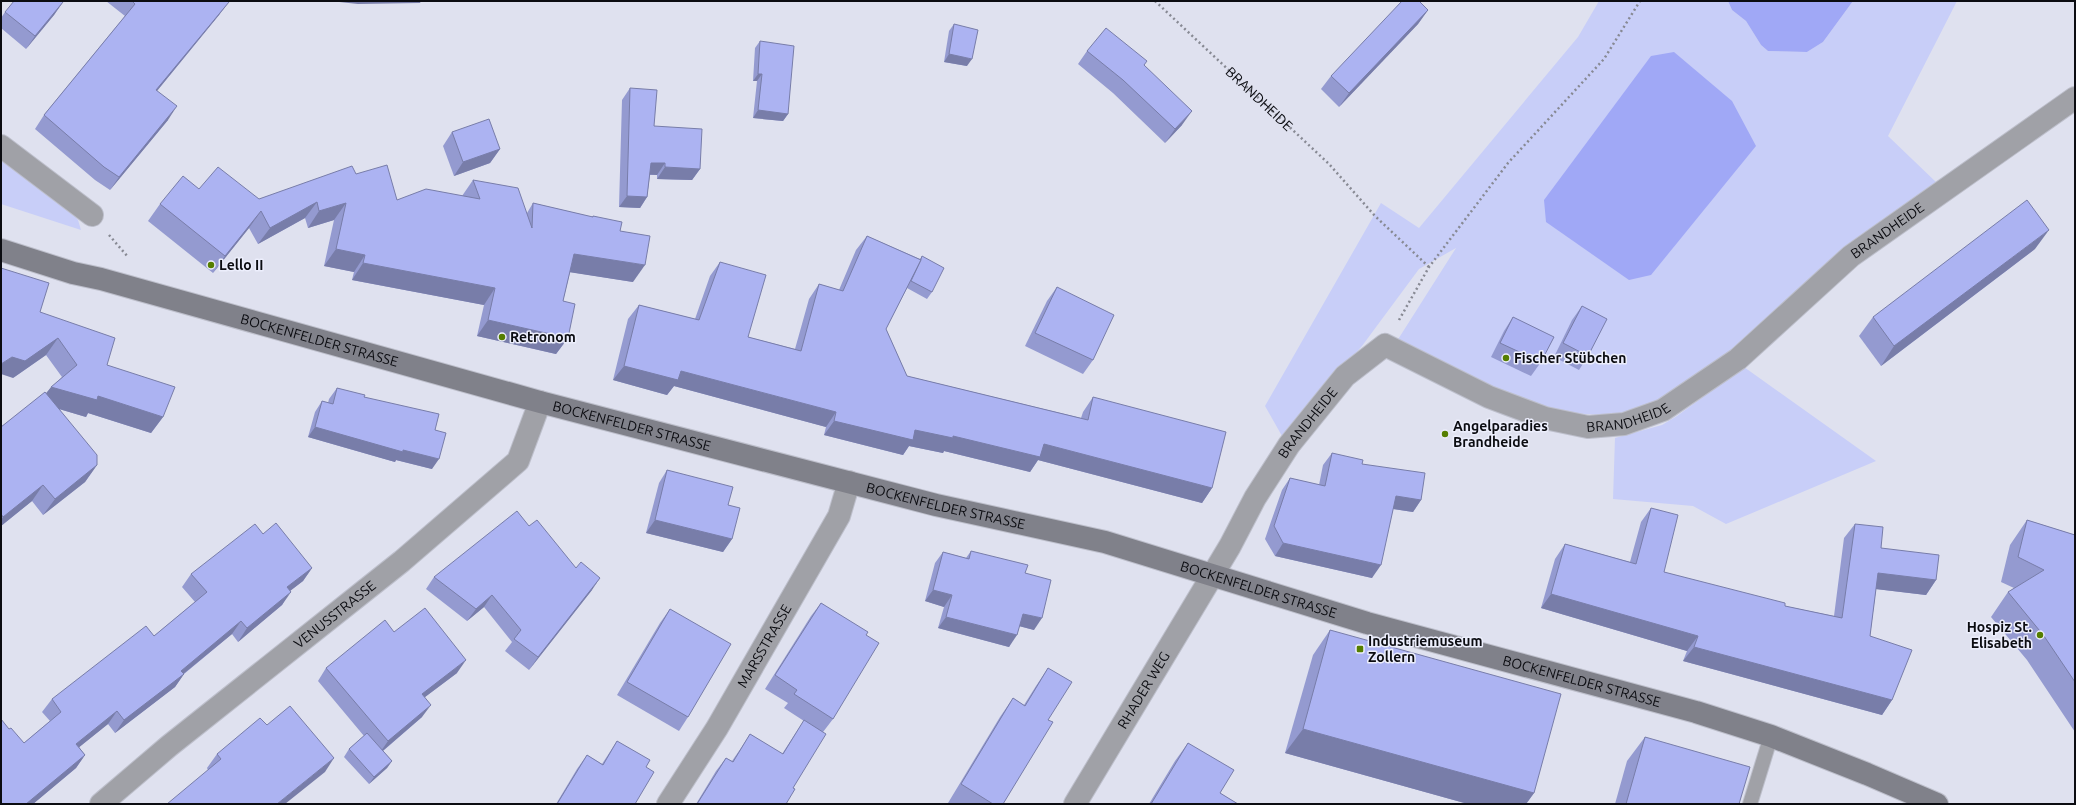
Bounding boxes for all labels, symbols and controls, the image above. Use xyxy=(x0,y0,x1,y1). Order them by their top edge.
street label: BRANDHEIDE xyxy=(1223,64,1296,134)
street label: BRANDHEIDE xyxy=(1847,199,1927,262)
place label: Lello II xyxy=(219,257,263,273)
marker: Lello II xyxy=(206,260,216,270)
street label: BOCKENFELDER STRASSE xyxy=(239,310,400,370)
place label: Retronom xyxy=(510,329,576,345)
marker: Retronom xyxy=(497,332,507,342)
place label: Fischer Stübchen xyxy=(1514,350,1626,366)
marker: Fischer Stübchen xyxy=(1501,353,1511,363)
street label: BRANDHEIDE xyxy=(1275,384,1341,461)
street label: BOCKENFELDER STRASSE xyxy=(551,398,713,454)
street label: BRANDHEIDE xyxy=(1586,399,1673,435)
place label: Angelparadies Brandheide xyxy=(1453,418,1548,450)
marker: Angelparadies Brandheide xyxy=(1440,429,1450,439)
street label: BOCKENFELDER STRASSE xyxy=(865,479,1027,532)
street label: BOCKENFELDER STRASSE xyxy=(1178,558,1339,621)
street label: VENUSSTRASSE xyxy=(291,577,379,652)
street label: MARSSTRASSE xyxy=(734,601,794,691)
place label: Hospiz St. Elisabeth xyxy=(1967,619,2032,651)
marker: Hospiz St. Elisabeth xyxy=(2035,630,2045,640)
place label: Industriemuseum Zollern xyxy=(1368,633,1483,665)
marker: Industriemuseum Zollern xyxy=(1355,644,1365,654)
street label: RHADER WEG xyxy=(1114,648,1173,732)
street label: BOCKENFELDER STRASSE xyxy=(1501,652,1663,710)

